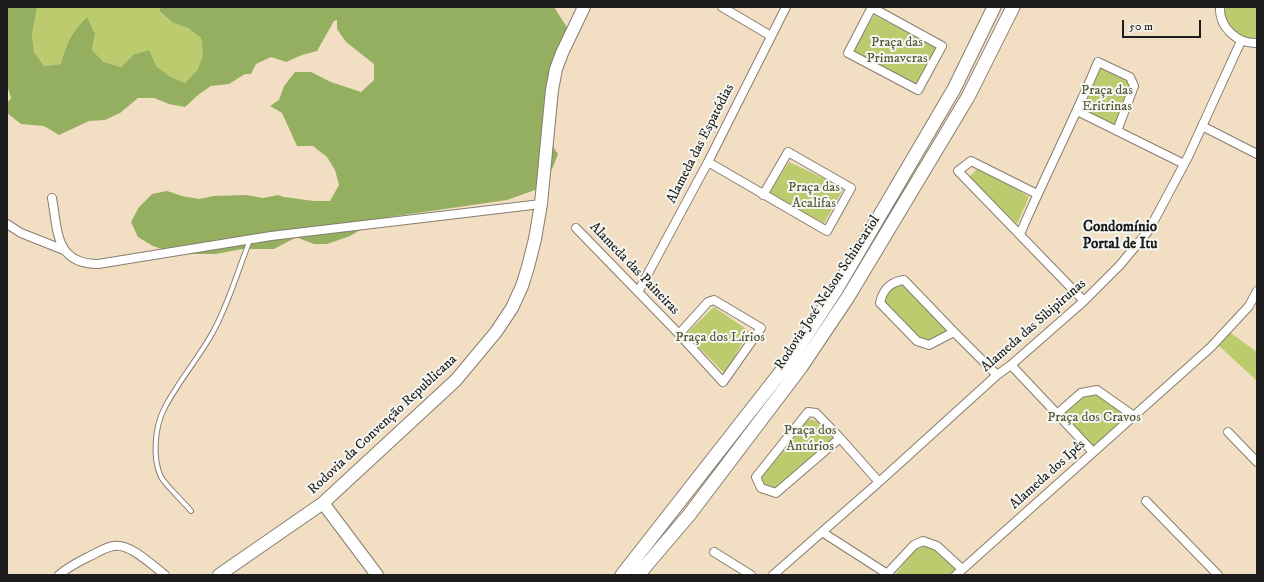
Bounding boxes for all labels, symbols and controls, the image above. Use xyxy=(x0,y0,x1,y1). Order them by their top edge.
scale bar xyxy=(1124,12,1203,38)
text: 50 m xyxy=(1129,19,1153,34)
park label: Praça das Primaveras xyxy=(866,35,928,68)
street label: Alameda das Espatódias xyxy=(664,81,738,207)
park label: Praça das Eritrinas xyxy=(1081,83,1133,116)
park label: Praça das Acalifas xyxy=(788,180,840,212)
street label: Rodovia José Nelson Schincariol xyxy=(772,213,884,373)
street label: Alameda das Paineiras xyxy=(586,219,682,319)
district label: Condomínio Portal de Itu xyxy=(1082,219,1158,254)
street label: Alameda das Sibipirunas xyxy=(978,276,1090,376)
park label: Praça dos Lírios xyxy=(675,330,765,346)
street label: Rodovia da Convenção Republicana xyxy=(305,352,461,498)
park label: Praça dos Cravos xyxy=(1047,410,1141,426)
park label: Praça dos Antúrios xyxy=(784,423,836,456)
street label: Alameda dos Ipês xyxy=(1007,437,1089,513)

